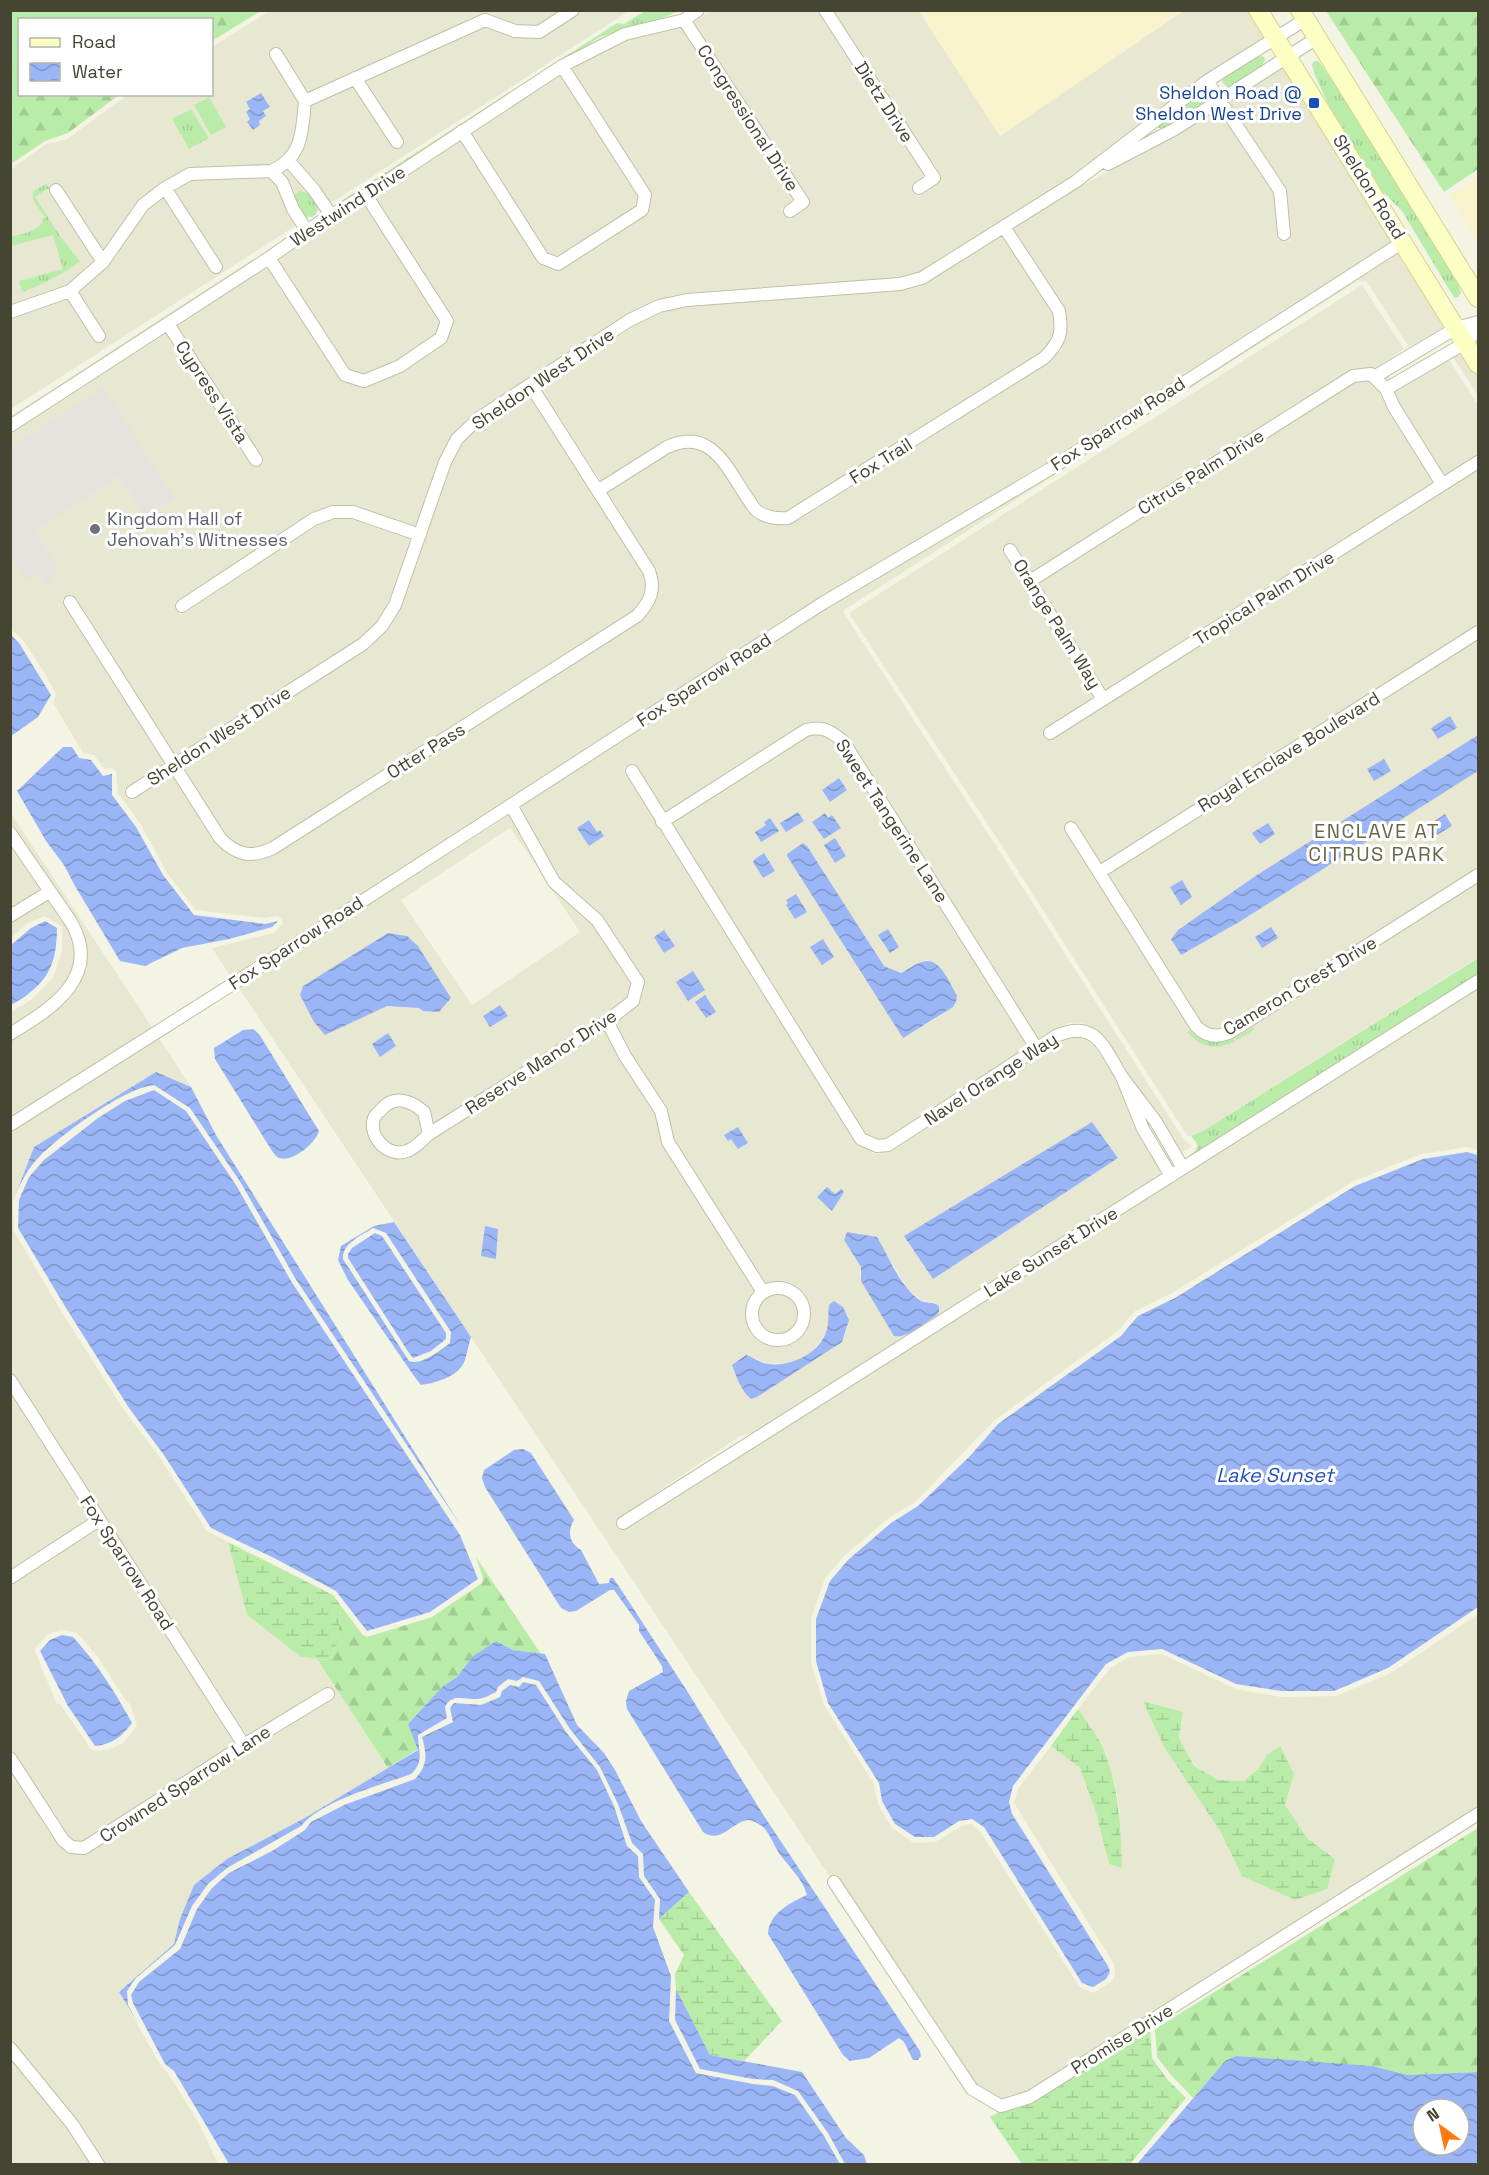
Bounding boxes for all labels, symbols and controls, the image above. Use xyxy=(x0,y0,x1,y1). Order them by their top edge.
legend xyxy=(18,18,213,96)
text: Road xyxy=(72,30,116,53)
street label: Congressional Drive xyxy=(692,40,804,195)
street label: Dietz Drive xyxy=(850,57,919,147)
text: Water xyxy=(72,60,123,83)
place label: Sheldon Road @ Sheldon West Drive xyxy=(1135,81,1302,125)
marker: Sheldon Road @ Sheldon West Drive xyxy=(1307,96,1321,110)
street label: Sheldon Road xyxy=(1328,130,1411,244)
street label: Westwind Drive xyxy=(286,160,410,251)
street label: Sheldon West Drive xyxy=(467,322,618,435)
street label: Cypress Vista xyxy=(171,336,254,447)
street label: Fox Sparrow Road xyxy=(1046,372,1189,476)
street label: Citrus Palm Drive xyxy=(1133,423,1268,520)
street label: Fox Trail xyxy=(845,432,916,489)
place label: Kingdom Hall of Jehovah's Witnesses xyxy=(107,507,288,551)
marker: Kingdom Hall of Jehovah's Witnesses xyxy=(88,522,102,536)
street label: Tropical Palm Drive xyxy=(1189,545,1338,650)
street label: Orange Palm Way xyxy=(1008,555,1107,693)
street label: Fox Sparrow Road xyxy=(632,628,775,732)
street label: Sheldon West Drive xyxy=(143,681,295,791)
street label: Royal Enclave Boulevard xyxy=(1193,686,1384,817)
street label: Otter Pass xyxy=(382,717,469,784)
street label: Sweet Tangerine Lane xyxy=(831,735,954,907)
district label: ENCLAVE AT CITRUS PARK xyxy=(1308,818,1446,867)
street label: Fox Sparrow Road xyxy=(224,891,367,995)
street label: Cameron Crest Drive xyxy=(1219,931,1381,1041)
street label: Reserve Manor Drive xyxy=(461,1004,621,1119)
street label: Navel Orange Way xyxy=(920,1027,1062,1130)
street label: Lake Sunset Drive xyxy=(980,1201,1122,1302)
water label: Lake Sunset xyxy=(1216,1462,1336,1488)
street label: Fox Sparrow Road xyxy=(75,1491,179,1634)
street label: Crowned Sparrow Lane xyxy=(95,1720,275,1848)
street label: Promise Drive xyxy=(1066,1998,1177,2079)
north arrow xyxy=(1411,2097,1471,2157)
text: N xyxy=(1423,2103,1443,2127)

